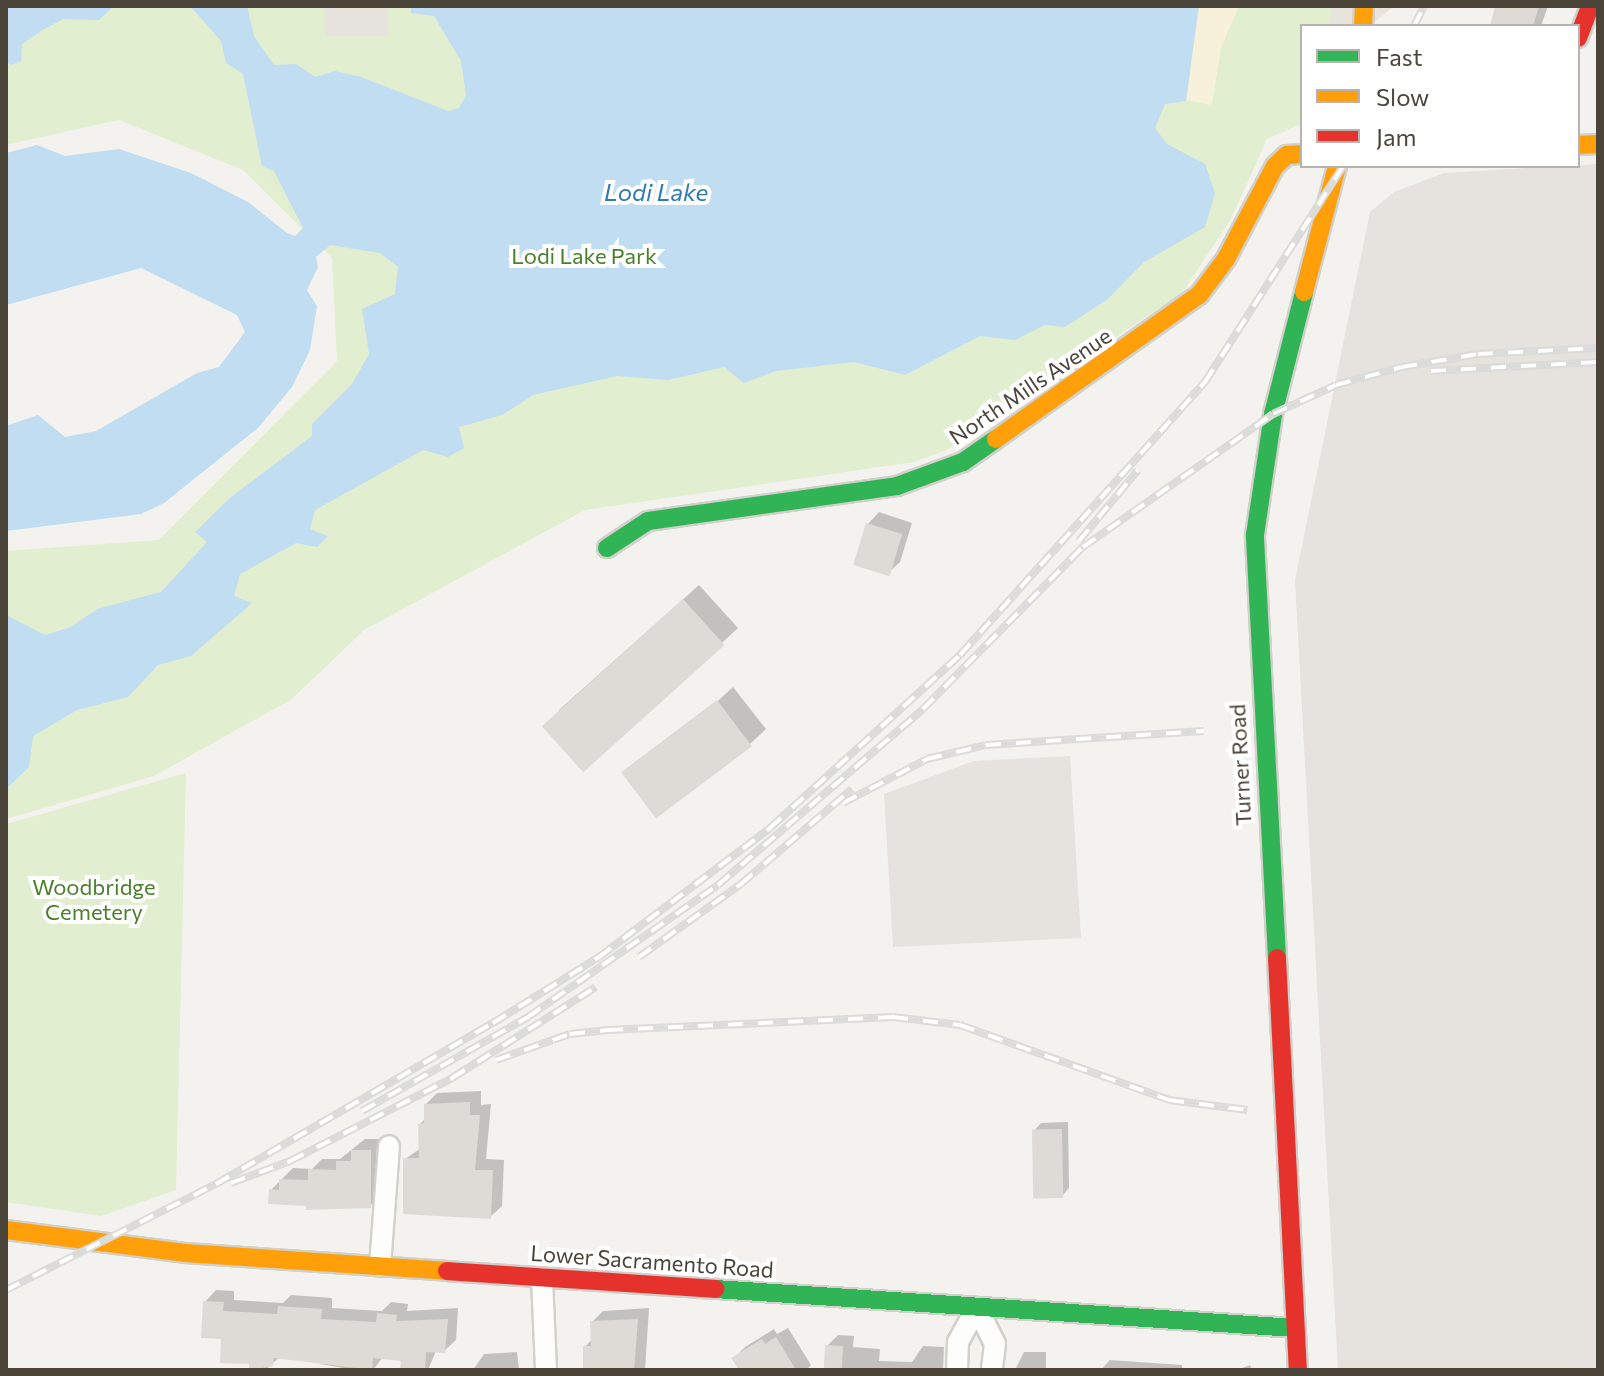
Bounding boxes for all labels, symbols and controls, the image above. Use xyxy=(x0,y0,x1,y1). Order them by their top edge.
legend xyxy=(1300,24,1580,168)
text: Fast xyxy=(1376,42,1423,71)
text: Slow xyxy=(1376,82,1429,111)
text: Jam xyxy=(1376,122,1416,151)
water label: Lodi Lake xyxy=(604,178,708,206)
park label: Lodi Lake Park xyxy=(511,243,657,269)
street label: North Mills Avenue xyxy=(944,322,1116,450)
street label: Turner Road xyxy=(1224,703,1256,827)
park label: Woodbridge Cemetery xyxy=(32,873,156,924)
street label: Lower Sacramento Road xyxy=(530,1239,774,1283)

